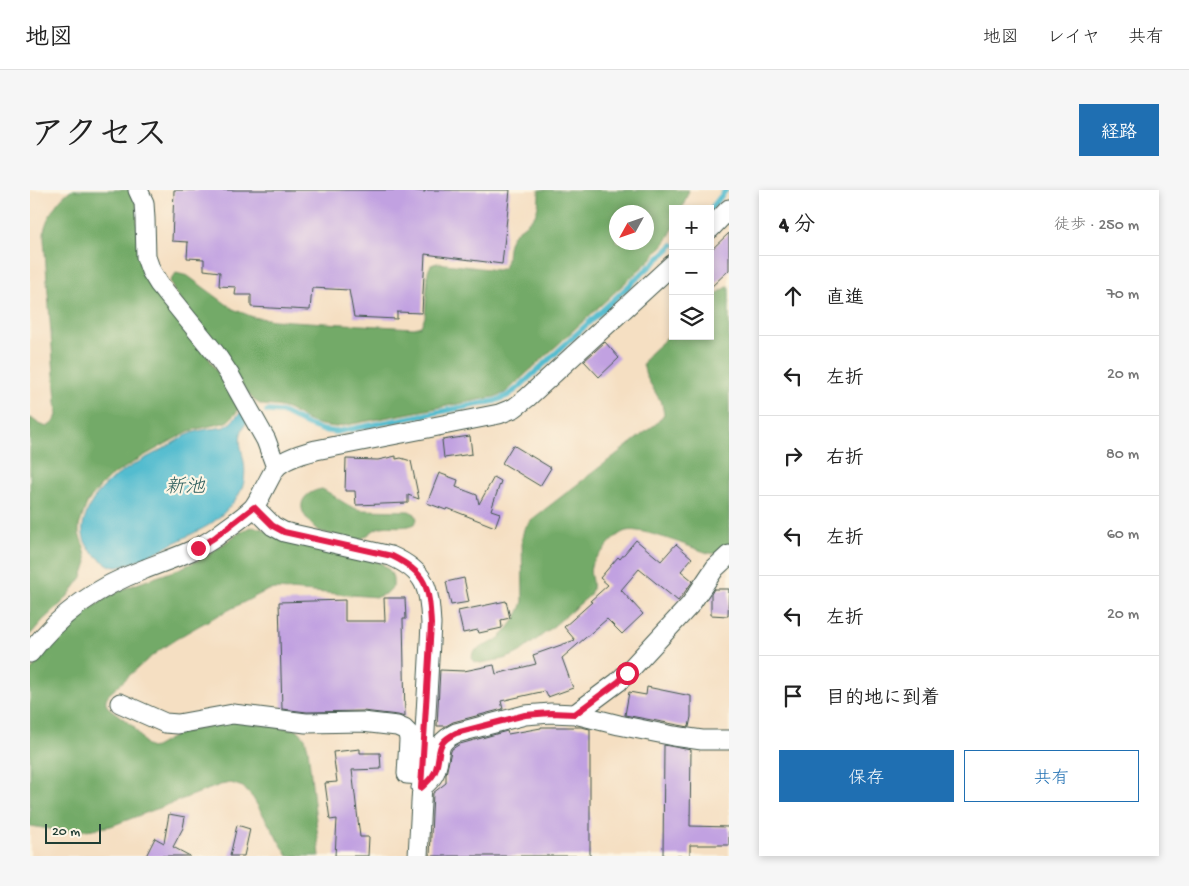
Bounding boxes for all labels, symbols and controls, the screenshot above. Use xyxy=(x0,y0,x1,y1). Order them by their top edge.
text: 地図 xyxy=(25,25,73,54)
text: 地図 xyxy=(983,28,1019,49)
text: レイヤ xyxy=(1047,28,1100,49)
text: 共有 xyxy=(1128,28,1164,49)
button: 経路 xyxy=(1079,104,1159,156)
text: アクセス xyxy=(30,117,168,158)
north arrow xyxy=(609,205,654,250)
map controls xyxy=(669,205,714,340)
button: + xyxy=(669,205,714,250)
text: 4 分 xyxy=(779,214,815,239)
text: 徒歩 · 250 m xyxy=(1054,217,1139,236)
button: − xyxy=(669,250,714,295)
icon: ahead xyxy=(779,282,807,310)
text: 70 m xyxy=(1106,286,1139,305)
text: 直進 xyxy=(826,288,864,311)
button: layers xyxy=(669,295,714,340)
icon: left xyxy=(779,362,807,390)
text: 20 m xyxy=(1107,366,1139,385)
text: 左折 xyxy=(826,368,864,391)
icon: right xyxy=(779,442,807,470)
text: 80 m xyxy=(1106,446,1139,465)
text: 右折 xyxy=(826,448,864,471)
water label: 新池 xyxy=(165,476,206,500)
icon: left xyxy=(779,522,807,550)
text: 60 m xyxy=(1107,526,1139,545)
text: 左折 xyxy=(826,528,864,551)
route end xyxy=(187,537,210,560)
icon: left xyxy=(779,602,807,630)
text: 20 m xyxy=(1107,606,1139,625)
text: 左折 xyxy=(826,608,864,631)
route start xyxy=(616,662,639,685)
icon: arrive xyxy=(779,682,807,710)
text: 目的地に到着 xyxy=(826,688,940,711)
button: 保存 xyxy=(779,750,954,802)
button: 共有 xyxy=(964,750,1139,802)
scale bar xyxy=(45,821,101,844)
text: 20 m xyxy=(52,824,80,841)

